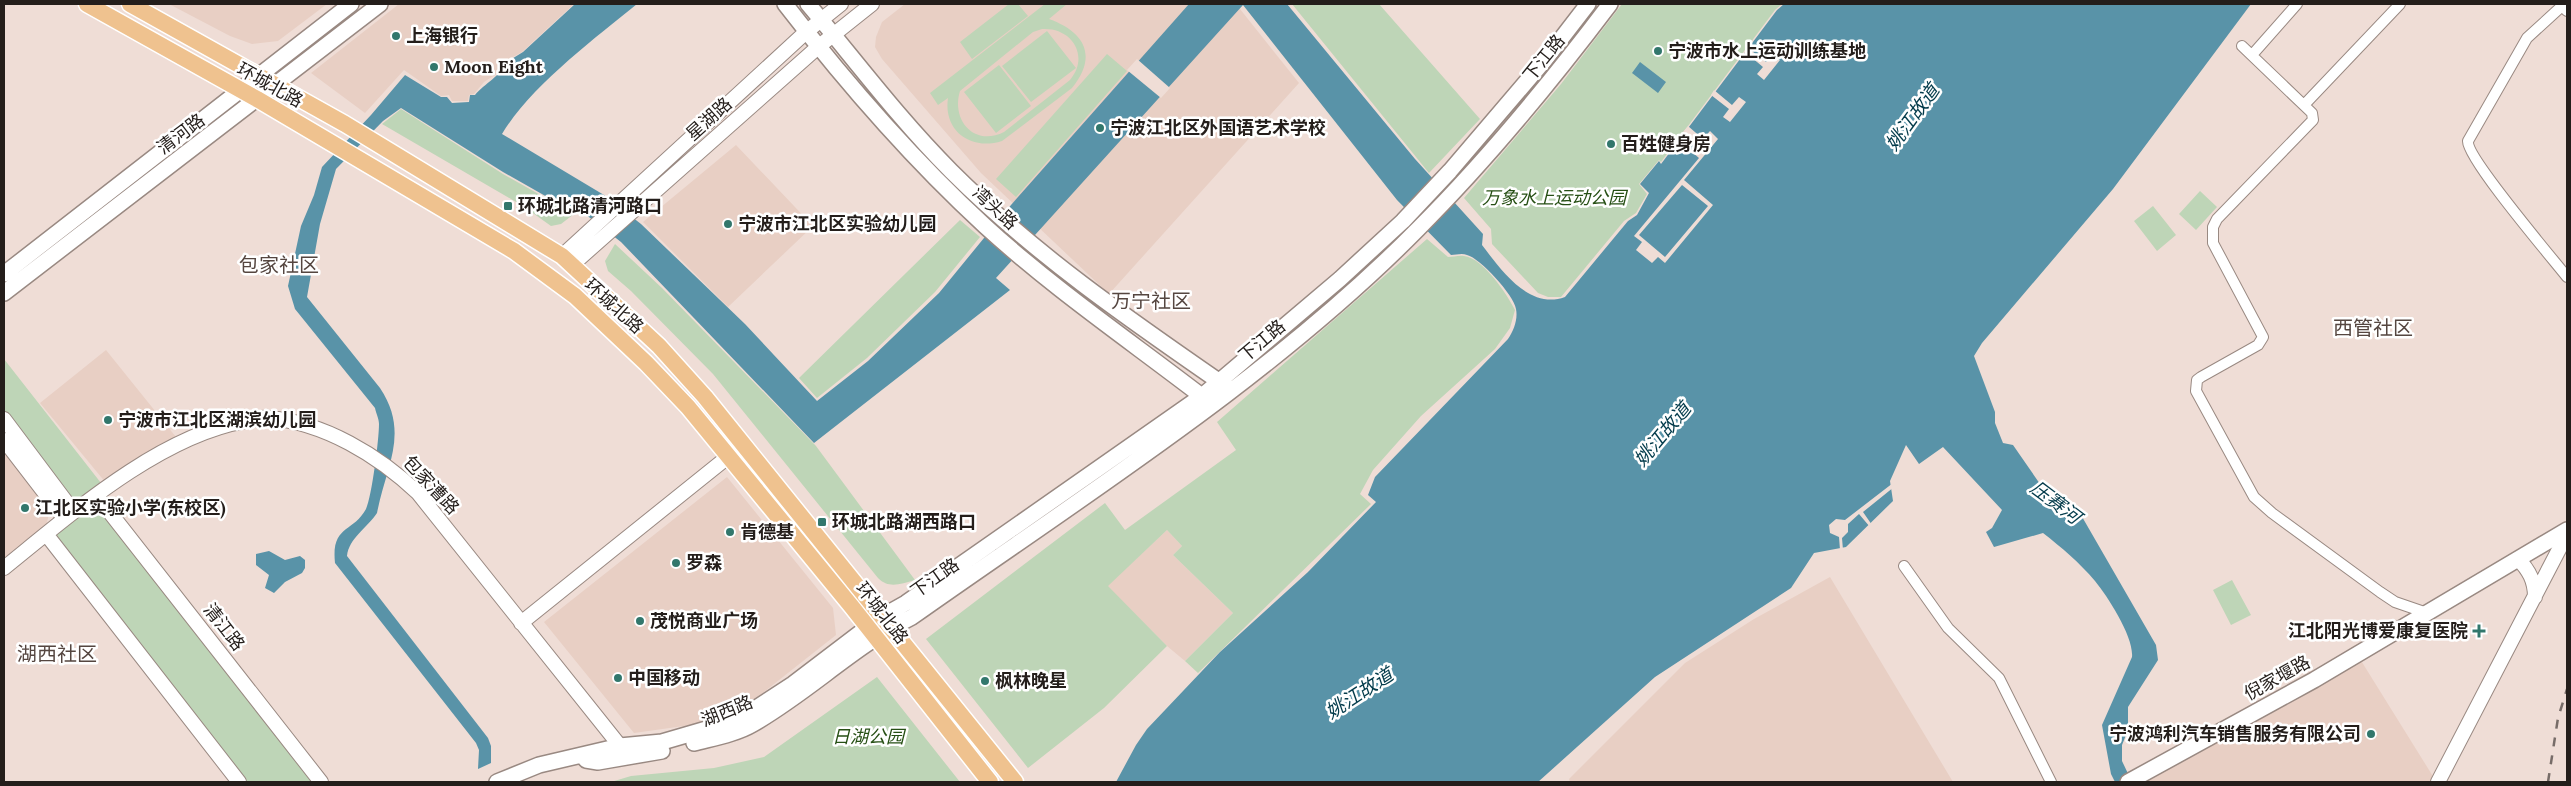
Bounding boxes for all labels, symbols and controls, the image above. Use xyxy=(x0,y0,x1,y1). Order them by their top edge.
place label: 上海银行 xyxy=(406,24,478,47)
street label: 下江路 xyxy=(1518,29,1570,86)
marker: 上海银行 xyxy=(390,30,402,42)
place label: 宁波市水上运动训练基地 xyxy=(1668,39,1866,62)
marker: 宁波市水上运动训练基地 xyxy=(1652,45,1664,57)
place label: Moon Eight xyxy=(444,55,544,78)
street label: 环城北路 xyxy=(233,57,307,112)
marker: Moon Eight xyxy=(428,61,440,73)
water label: 姚江故道 xyxy=(1880,77,1946,155)
street label: 星湖路 xyxy=(681,92,736,145)
street label: 清河路 xyxy=(152,108,209,159)
place label: 宁波江北区外国语艺术学校 xyxy=(1110,116,1326,139)
marker: 宁波江北区外国语艺术学校 xyxy=(1094,122,1106,134)
place label: 百姓健身房 xyxy=(1621,132,1711,155)
marker: 百姓健身房 xyxy=(1605,138,1617,150)
street label: 湾头路 xyxy=(968,181,1023,234)
park label: 万象水上运动公园 xyxy=(1482,186,1629,209)
place label: 环城北路清河路口 xyxy=(518,194,662,217)
marker: 环城北路清河路口 xyxy=(502,200,514,212)
place label: 宁波市江北区实验幼儿园 xyxy=(738,212,936,235)
marker: 宁波市江北区实验幼儿园 xyxy=(722,218,734,230)
district label: 包家社区 xyxy=(239,252,319,277)
street label: 环城北路 xyxy=(580,273,649,338)
district label: 万宁社区 xyxy=(1111,288,1191,313)
street label: 下江路 xyxy=(1234,314,1290,367)
district label: 西管社区 xyxy=(2333,315,2413,340)
water label: 姚江故道 xyxy=(1628,395,1698,471)
place label: 宁波市江北区湖滨幼儿园 xyxy=(118,408,316,431)
marker: 宁波市江北区湖滨幼儿园 xyxy=(102,414,114,426)
street label: 包家漕路 xyxy=(398,450,464,519)
water label: 压赛河 xyxy=(2026,475,2089,531)
place label: 江北区实验小学(东校区) xyxy=(35,496,226,519)
marker: 江北区实验小学(东校区) xyxy=(19,502,31,514)
place label: 环城北路湖西路口 xyxy=(832,510,976,533)
marker: 环城北路湖西路口 xyxy=(816,516,828,528)
place label: 肯德基 xyxy=(740,520,794,543)
marker: 肯德基 xyxy=(724,526,736,538)
place label: 罗森 xyxy=(686,551,722,574)
street label: 下江路 xyxy=(906,553,963,602)
marker: 罗森 xyxy=(670,557,682,569)
street label: 环城北路 xyxy=(851,577,914,648)
street label: 清江路 xyxy=(199,598,250,655)
place label: 茂悦商业广场 xyxy=(650,609,758,632)
marker: 茂悦商业广场 xyxy=(634,615,646,627)
place label: 江北阳光博爱康复医院 xyxy=(2288,619,2468,642)
marker: 江北阳光博爱康复医院 xyxy=(2472,624,2486,638)
district label: 湖西社区 xyxy=(17,641,97,666)
street label: 倪家堰路 xyxy=(2240,650,2314,705)
water label: 姚江故道 xyxy=(1321,661,1400,724)
place label: 中国移动 xyxy=(628,666,700,689)
place label: 枫林晚星 xyxy=(995,669,1067,692)
marker: 中国移动 xyxy=(612,672,624,684)
marker: 枫林晚星 xyxy=(979,675,991,687)
street label: 湖西路 xyxy=(697,690,756,731)
place label: 宁波鸿利汽车销售服务有限公司 xyxy=(2109,722,2361,745)
park label: 日湖公园 xyxy=(832,725,907,748)
marker: 宁波鸿利汽车销售服务有限公司 xyxy=(2365,728,2377,740)

